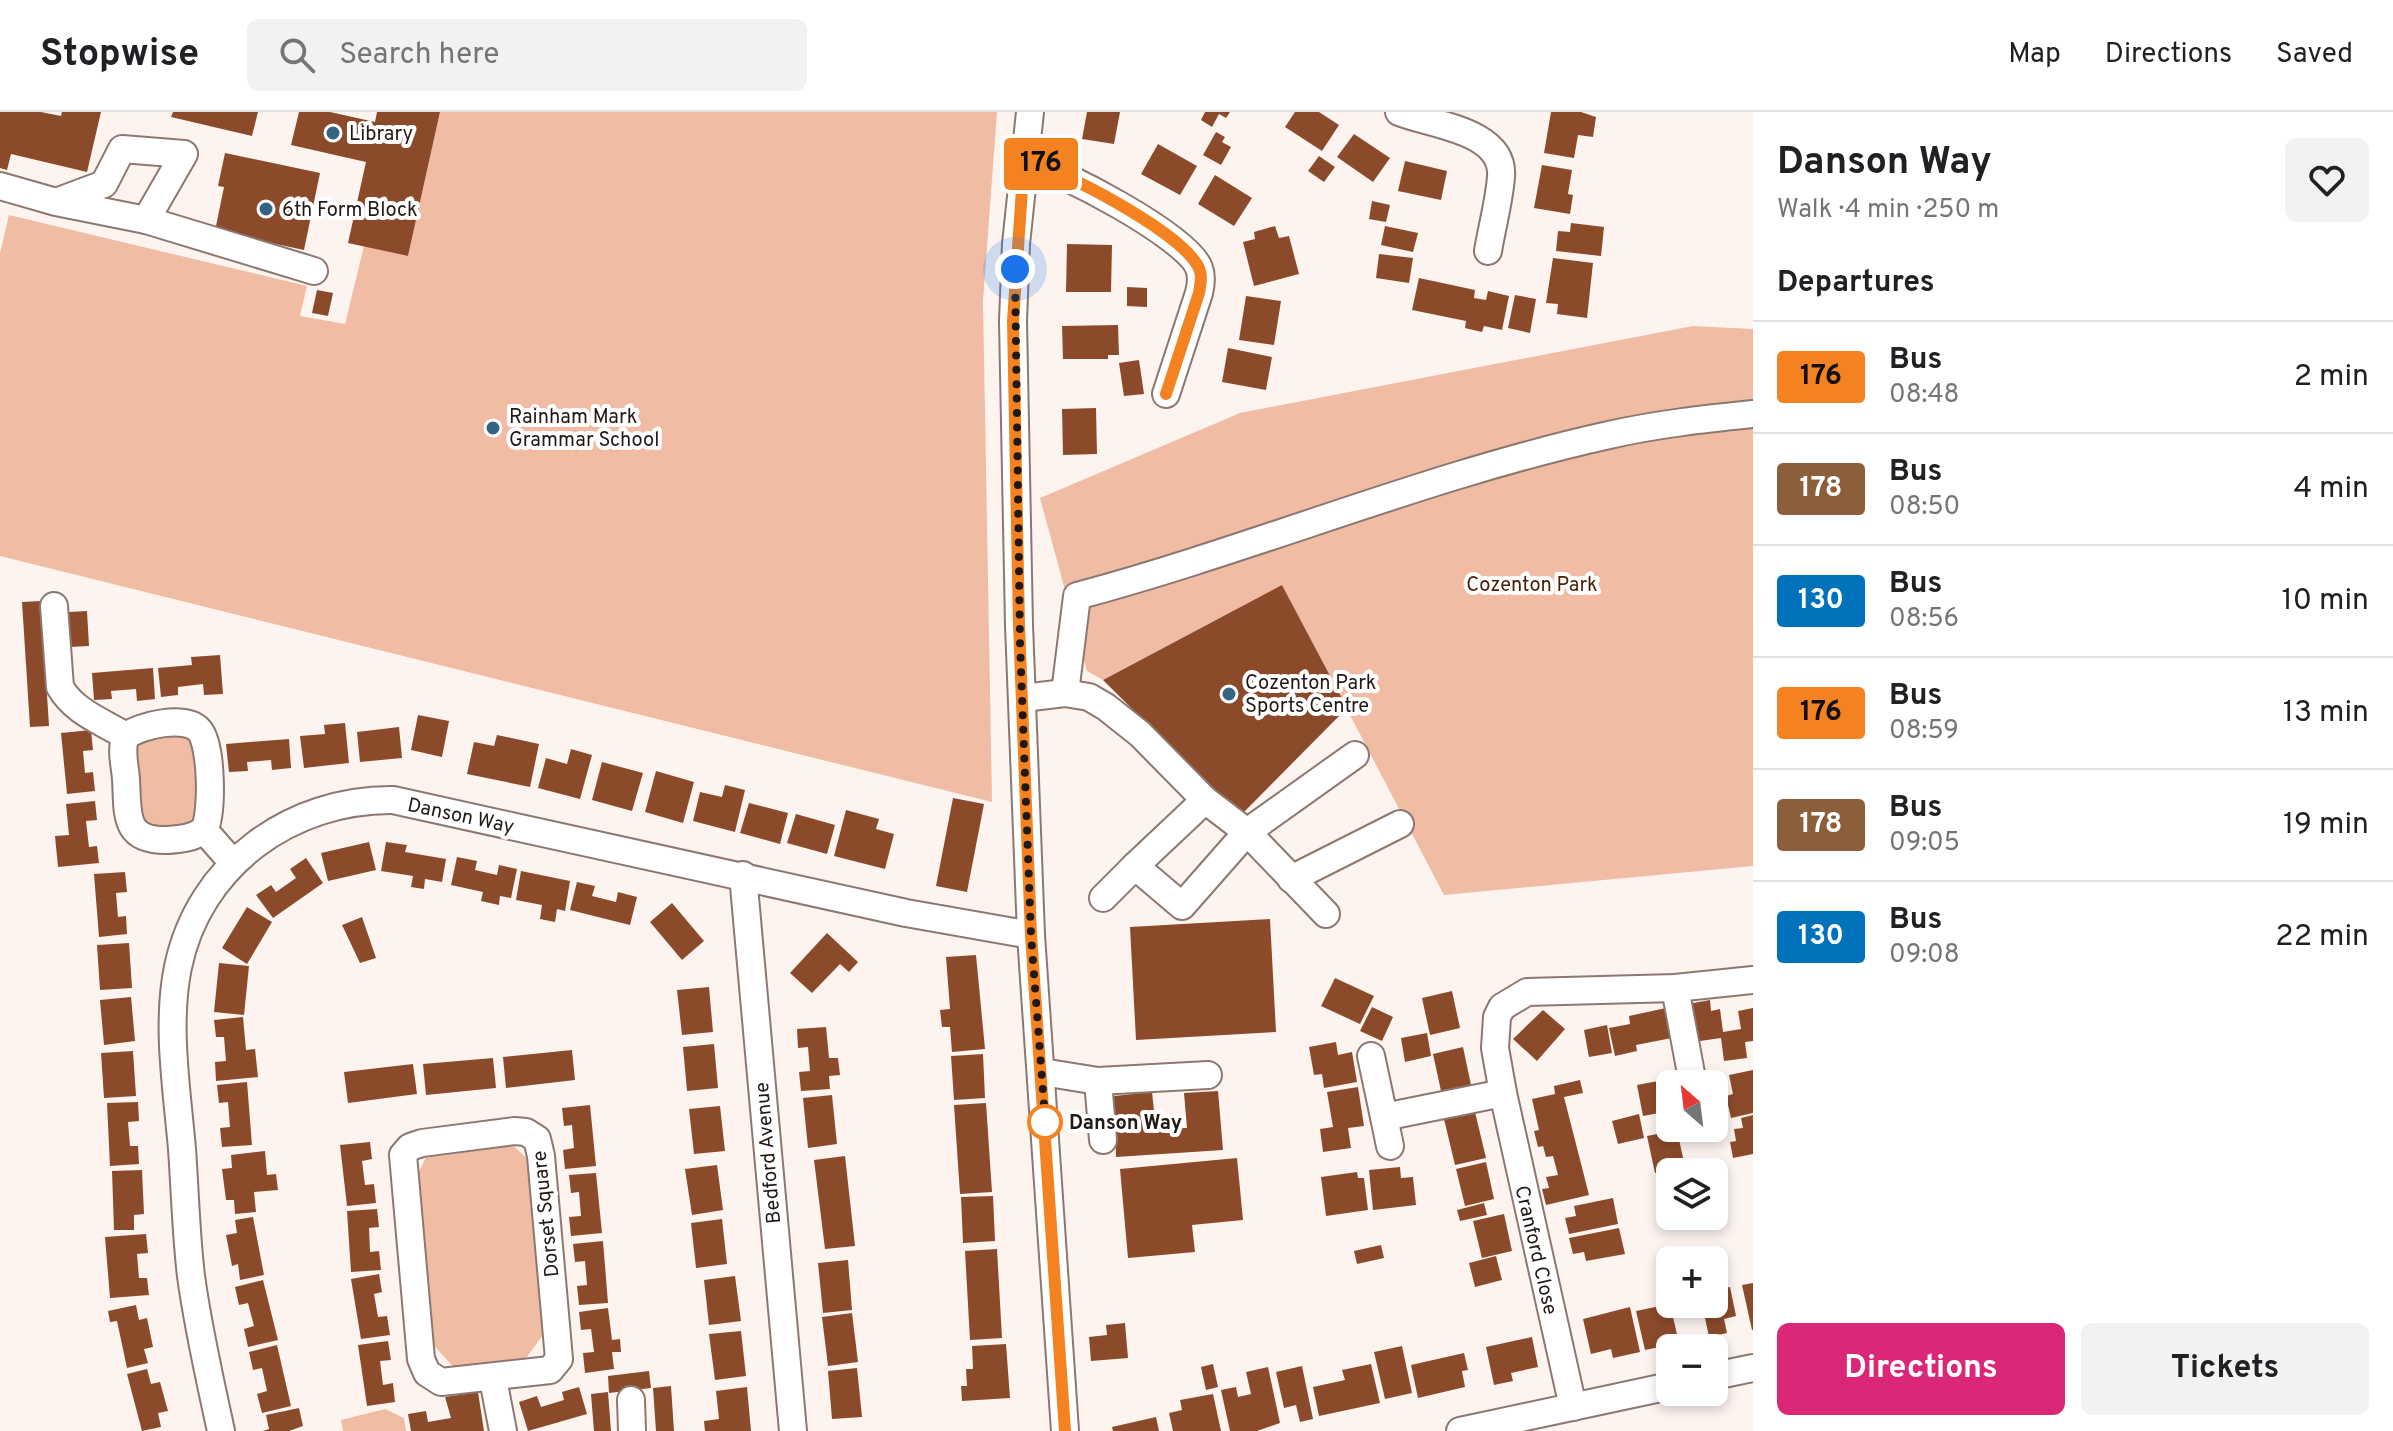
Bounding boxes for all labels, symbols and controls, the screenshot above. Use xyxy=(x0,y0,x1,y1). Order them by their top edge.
search box xyxy=(247,19,807,91)
text: Stopwise xyxy=(40,31,199,80)
icon: search xyxy=(275,33,319,77)
text: Search here xyxy=(339,37,499,74)
text: Map xyxy=(2008,37,2061,73)
text: Directions xyxy=(2105,37,2232,73)
text: Saved xyxy=(2276,37,2353,73)
place label: Library xyxy=(349,122,413,148)
marker: Library xyxy=(324,124,342,142)
line badge: 176 xyxy=(995,138,1087,190)
button: heart xyxy=(2285,138,2369,222)
text: Danson Way xyxy=(1777,139,1992,188)
text: 176 xyxy=(1020,146,1062,182)
text: Walk · 4 min · 250 m xyxy=(1777,194,1999,227)
place label: 6th Form Block xyxy=(282,198,418,224)
marker: 6th Form Block xyxy=(257,200,275,218)
your location xyxy=(995,249,1035,289)
text: Departures xyxy=(1777,265,1935,302)
text: Bus xyxy=(1889,342,1942,379)
text: 176 xyxy=(1800,359,1842,395)
text: 2 min xyxy=(2294,359,2369,396)
text: 08:48 xyxy=(1889,379,1959,412)
place label: Rainham Mark Grammar School xyxy=(509,405,659,454)
marker: Rainham Mark Grammar School xyxy=(484,419,502,437)
text: Bus xyxy=(1889,454,1942,491)
text: 178 xyxy=(1800,471,1842,507)
text: 4 min xyxy=(2293,471,2369,508)
text: 08:50 xyxy=(1889,491,1960,524)
text: Bus xyxy=(1889,566,1942,603)
park label: Cozenton Park xyxy=(1466,573,1598,599)
text: 130 xyxy=(1798,583,1844,619)
text: 10 min xyxy=(2282,583,2369,620)
text: 08:56 xyxy=(1889,603,1959,636)
place label: Cozenton Park Sports Centre xyxy=(1245,671,1376,720)
text: Bus xyxy=(1889,678,1942,715)
marker: Cozenton Park Sports Centre xyxy=(1220,685,1238,703)
text: 176 xyxy=(1800,695,1842,731)
text: 13 min xyxy=(2283,695,2369,732)
text: 08:59 xyxy=(1889,715,1959,748)
text: Bus xyxy=(1889,790,1942,827)
street label: Danson Way xyxy=(405,793,516,841)
text: 178 xyxy=(1800,807,1842,843)
text: 19 min xyxy=(2283,807,2369,844)
text: 09:05 xyxy=(1889,827,1960,860)
text: Bus xyxy=(1889,902,1942,939)
text: 130 xyxy=(1798,919,1844,955)
text: 22 min xyxy=(2275,919,2369,956)
text: 09:08 xyxy=(1889,939,1960,972)
north arrow xyxy=(1656,1070,1728,1142)
map controls xyxy=(1656,1070,1728,1406)
street label: Bedford Avenue xyxy=(750,1081,788,1225)
marker: Danson Way xyxy=(1028,1105,1062,1139)
place label: Danson Way xyxy=(1069,1111,1182,1137)
street label: Dorset Square xyxy=(527,1149,567,1278)
button: layers xyxy=(1656,1158,1728,1230)
street label: Cranford Close xyxy=(1508,1183,1563,1318)
button: + xyxy=(1656,1246,1728,1318)
button: Directions xyxy=(1777,1323,2065,1415)
button: Tickets xyxy=(2081,1323,2369,1415)
button: − xyxy=(1656,1334,1728,1406)

